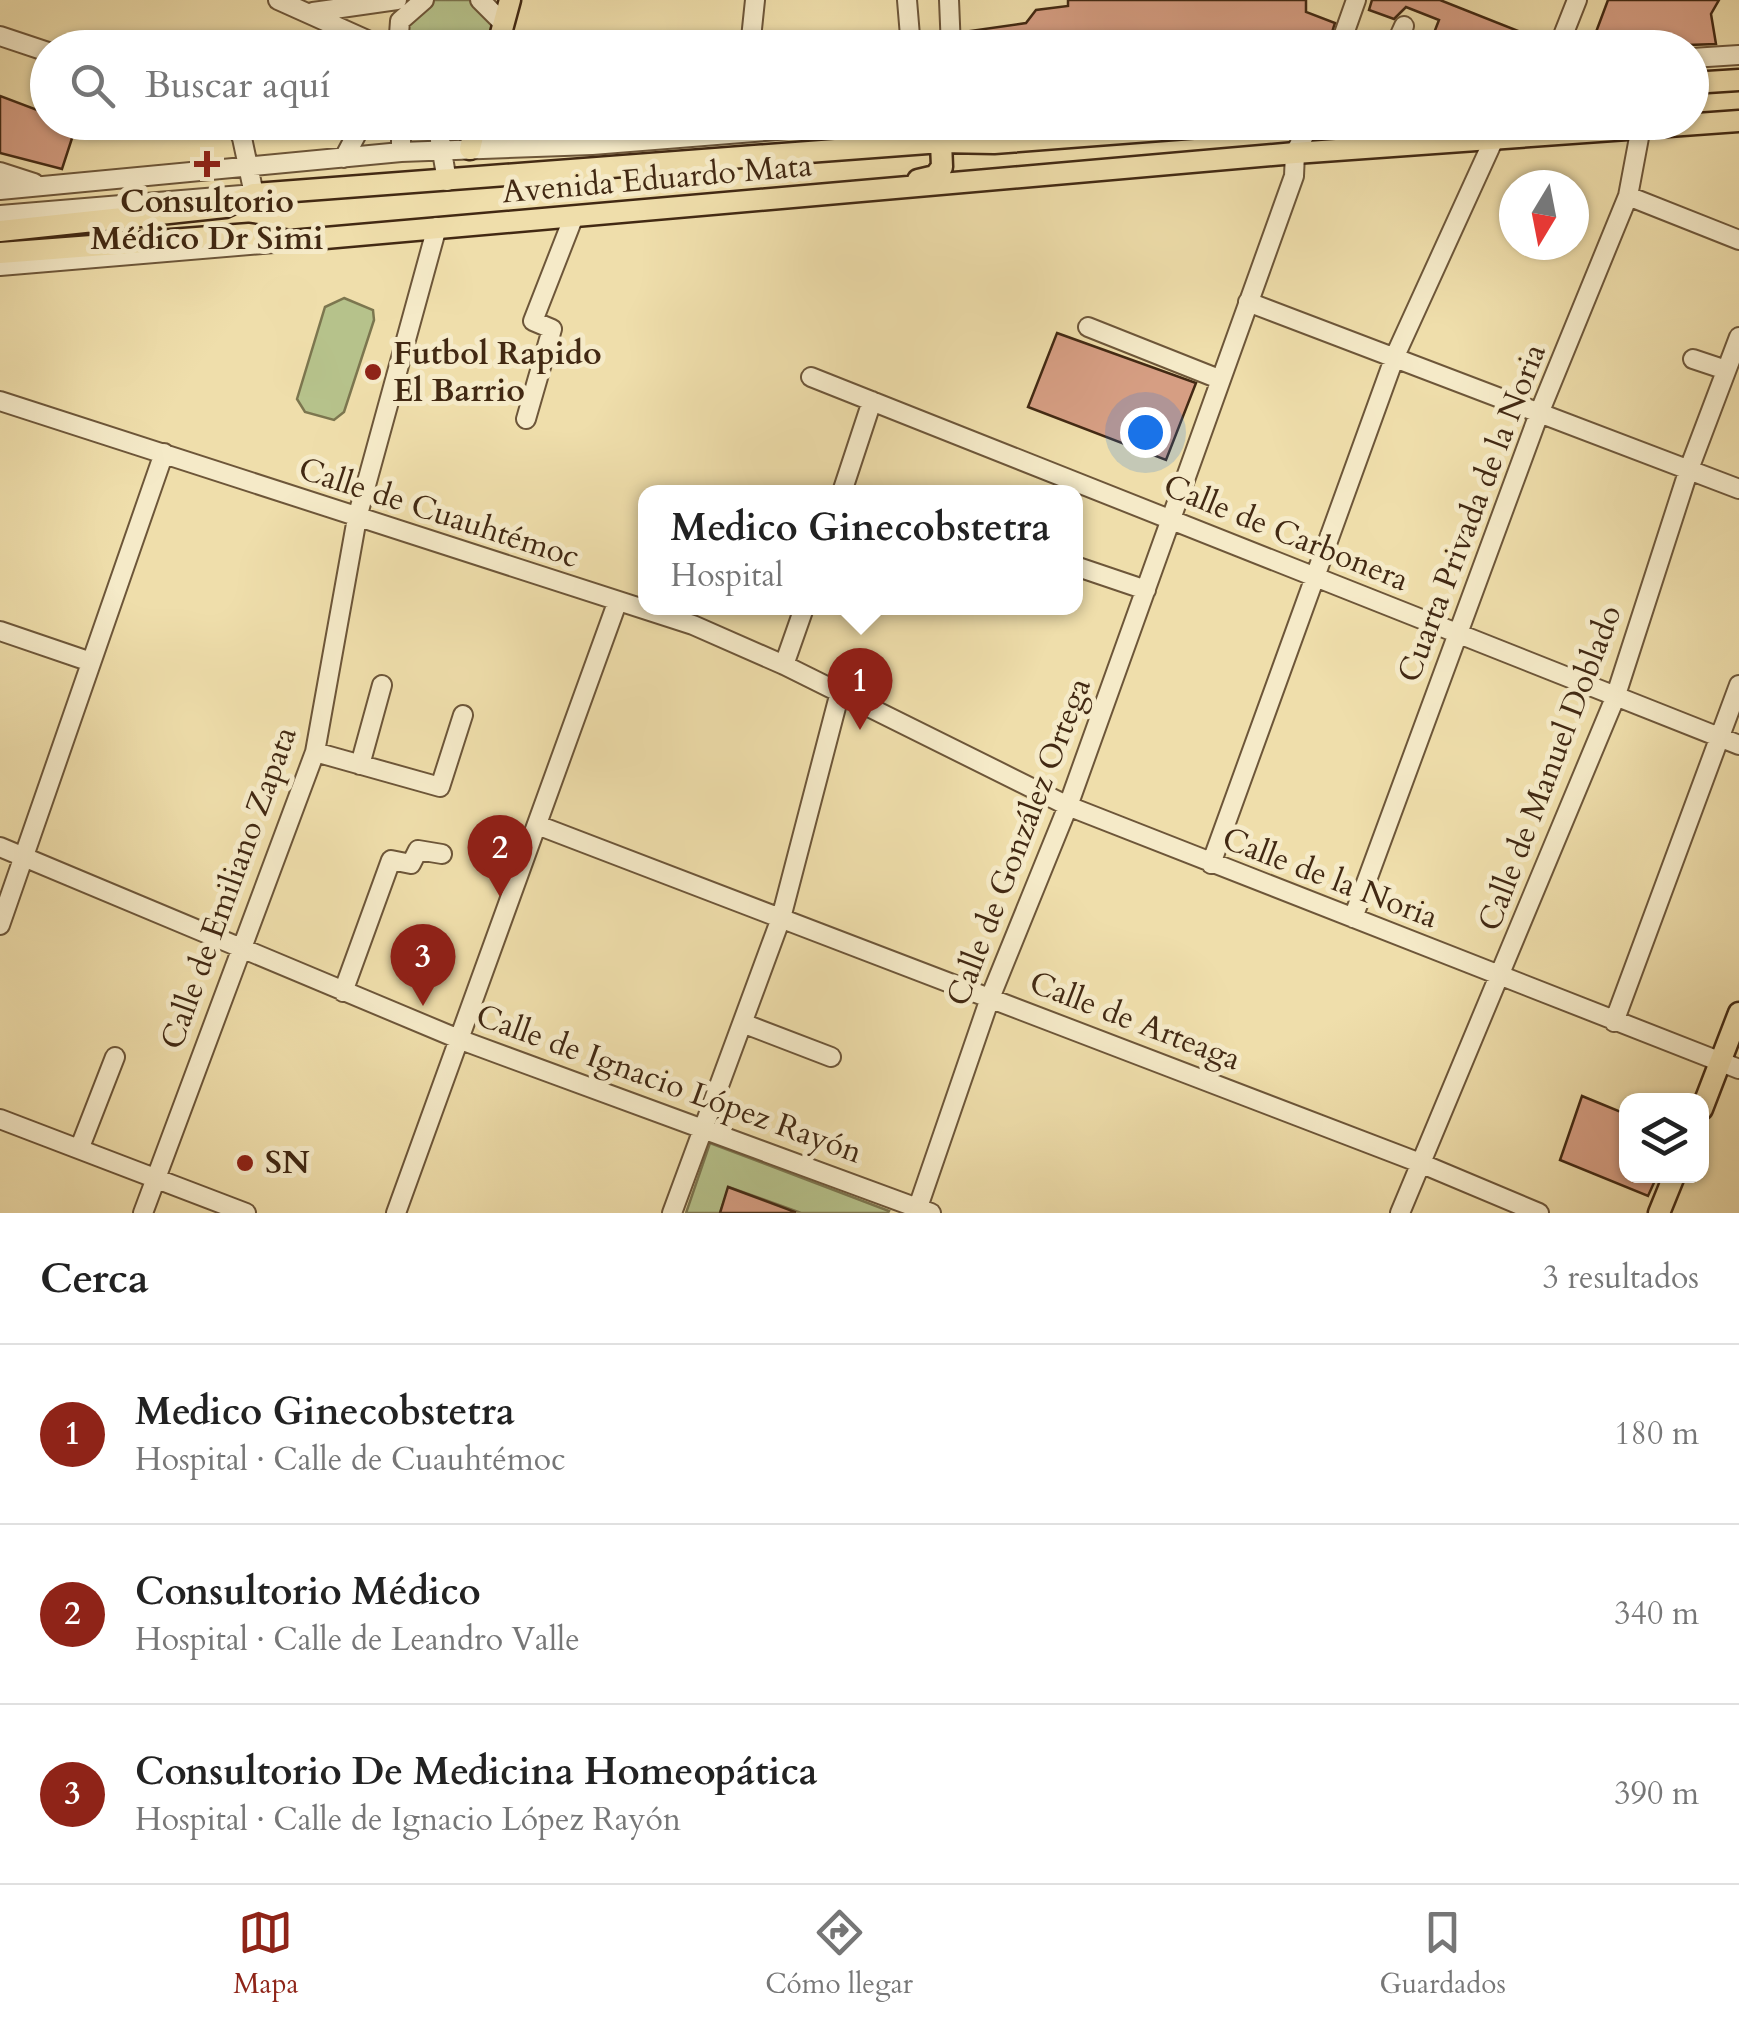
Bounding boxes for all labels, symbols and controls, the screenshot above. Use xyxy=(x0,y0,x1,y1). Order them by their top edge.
search box xyxy=(30,30,1709,140)
icon: search xyxy=(65,58,120,113)
text: Buscar aquí xyxy=(145,59,331,111)
street label: Avenida Eduardo Mata xyxy=(500,144,814,214)
marker: Consultorio Médico Dr Simi xyxy=(194,151,220,177)
north arrow xyxy=(1499,170,1589,260)
place label: Consultorio Médico Dr Simi xyxy=(91,180,323,261)
place label: Futbol Rapido El Barrio xyxy=(393,332,602,413)
street label: Cuarta Privada de la Noria xyxy=(1387,337,1557,688)
marker: Futbol Rapido El Barrio xyxy=(362,361,384,383)
your location xyxy=(1120,407,1171,458)
street label: Calle de Cuauhtémoc xyxy=(293,447,585,579)
street label: Calle de Carbonera xyxy=(1157,464,1415,602)
popup xyxy=(638,485,1083,615)
text: Medico Ginecobstetra xyxy=(671,502,1050,554)
text: Hospital xyxy=(671,554,783,598)
street label: Calle de Manuel Doblado xyxy=(1468,599,1632,937)
pin: 1 xyxy=(828,648,892,730)
street label: Calle de González Ortega xyxy=(936,671,1102,1012)
street label: Calle de Emiliano Zapata xyxy=(150,720,308,1055)
pin: 2 xyxy=(468,814,532,897)
street label: Calle de la Noria xyxy=(1216,817,1444,939)
pin: 3 xyxy=(390,924,456,1006)
street label: Calle de Arteaga xyxy=(1023,961,1247,1081)
street label: Calle de Ignacio López Rayón xyxy=(470,994,868,1174)
map controls xyxy=(1619,1093,1709,1183)
button: layers xyxy=(1619,1093,1709,1183)
place label: SN xyxy=(265,1141,310,1185)
marker: SN xyxy=(234,1152,256,1174)
text: Cerca xyxy=(40,1250,149,1307)
text: 3 resultados xyxy=(1542,1256,1699,1300)
text: Medico Ginecobstetra xyxy=(135,1386,515,1438)
text: 1 xyxy=(64,1412,81,1456)
text: 180 m xyxy=(1614,1412,1699,1456)
text: Hospital · Calle de Cuauhtémoc xyxy=(135,1438,566,1482)
text: Consultorio Médico xyxy=(135,1566,481,1618)
text: 2 xyxy=(64,1592,81,1636)
text: 340 m xyxy=(1614,1592,1699,1636)
text: Hospital · Calle de Leandro Valle xyxy=(135,1618,580,1662)
text: Consultorio De Medicina Homeopática xyxy=(135,1746,818,1798)
text: 3 xyxy=(64,1772,81,1816)
text: 390 m xyxy=(1614,1772,1699,1816)
text: Hospital · Calle de Ignacio López Rayón xyxy=(135,1798,681,1842)
tab: Mapa xyxy=(233,1905,299,2003)
tab: Cómo llegar xyxy=(765,1905,913,2003)
tab: Guardados xyxy=(1380,1905,1506,2003)

